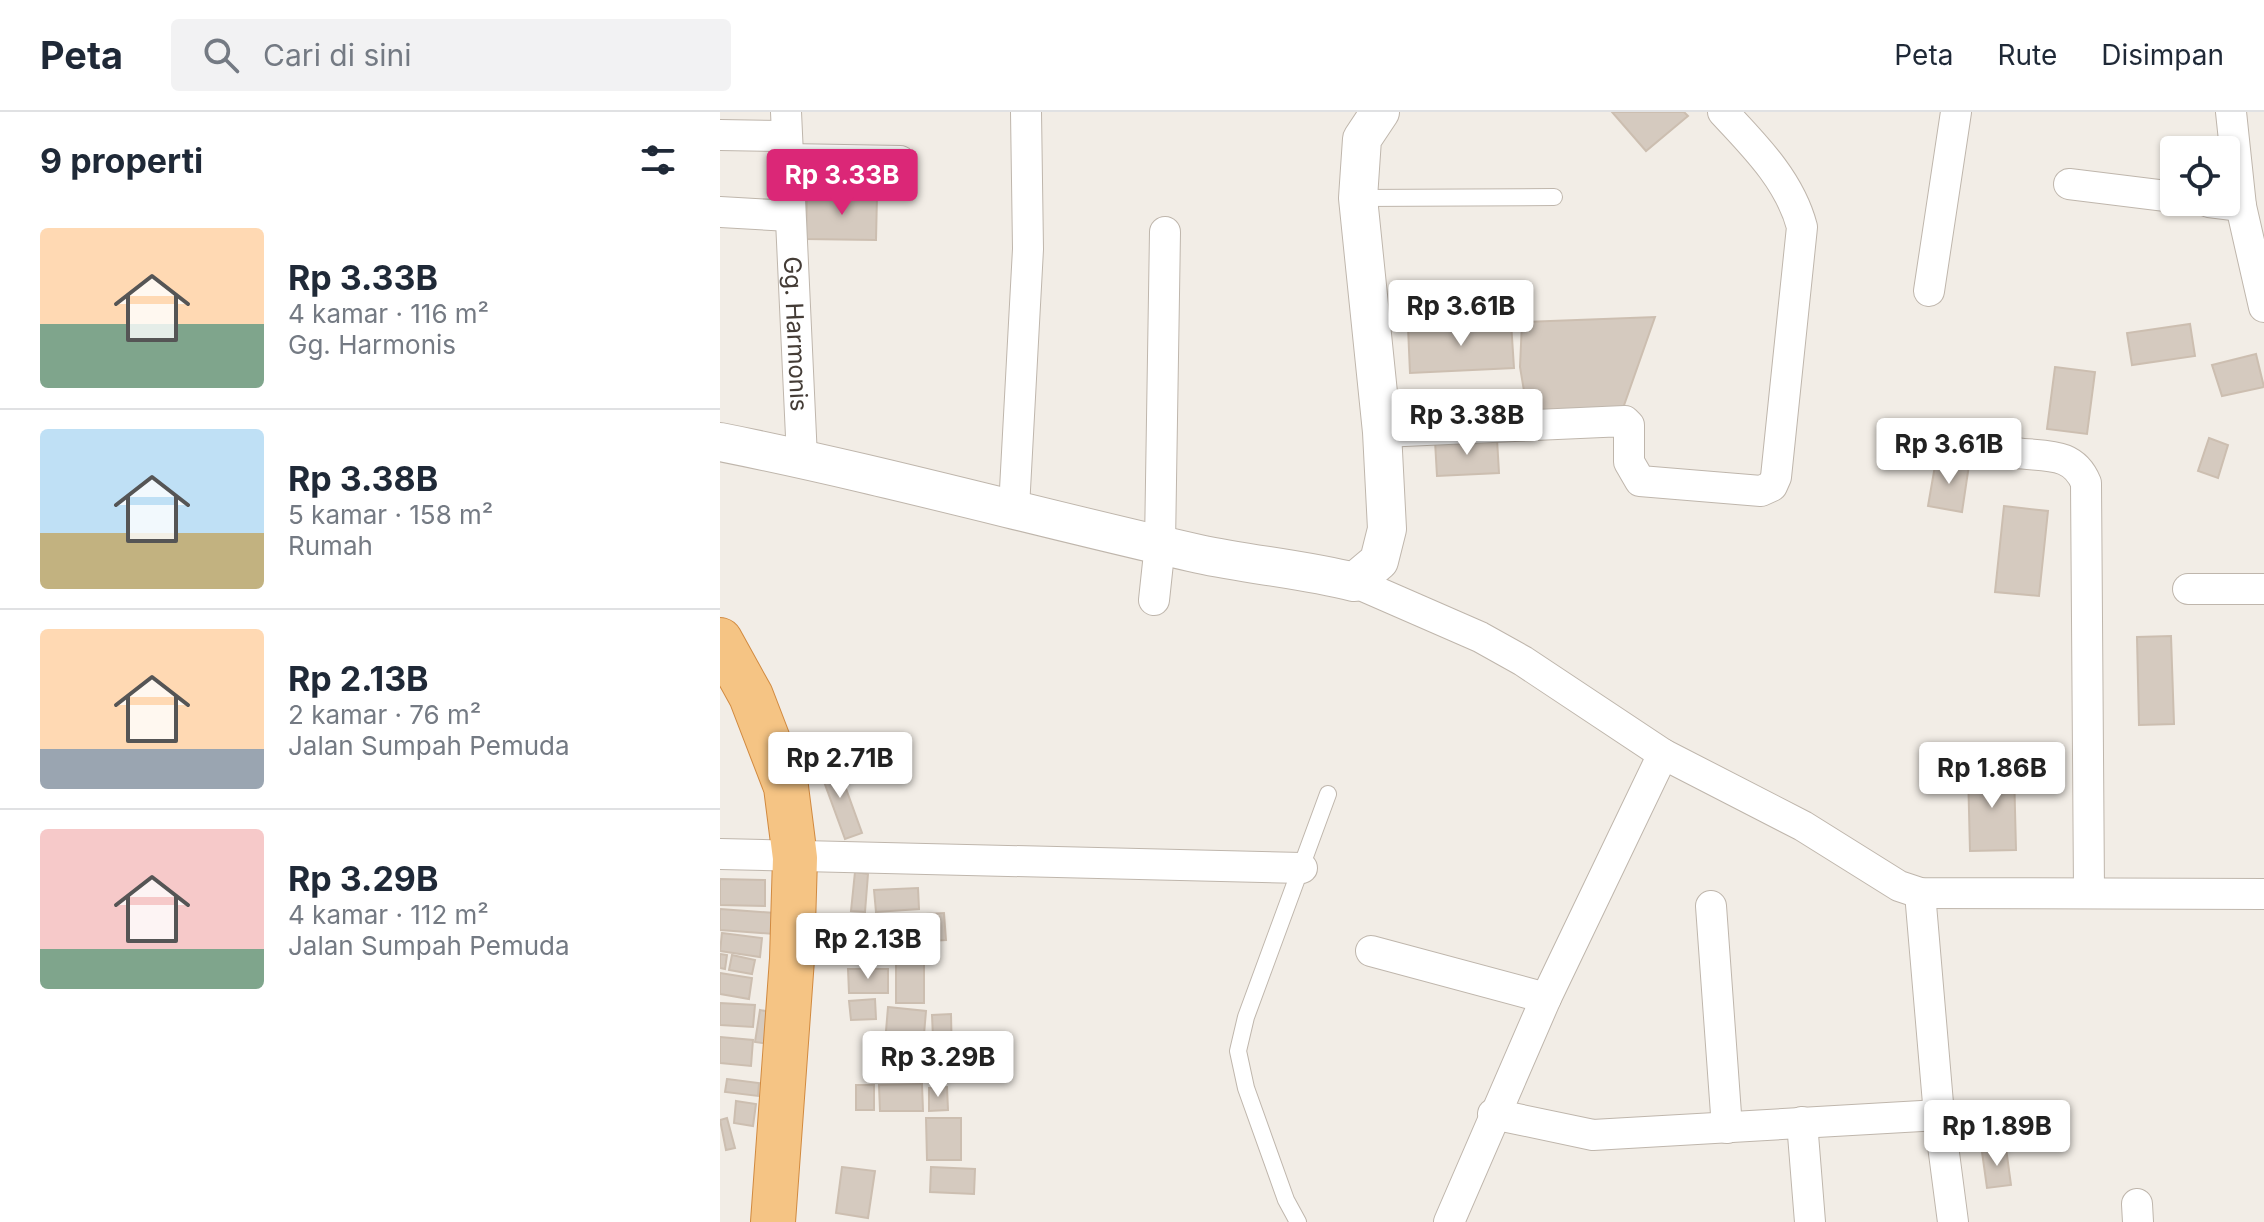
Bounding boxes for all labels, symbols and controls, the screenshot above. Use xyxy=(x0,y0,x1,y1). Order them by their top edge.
search box xyxy=(171,19,731,91)
text: Peta xyxy=(40,32,123,78)
icon: search xyxy=(199,33,243,77)
text: Cari di sini xyxy=(263,37,412,73)
text: Peta xyxy=(1894,38,1953,72)
text: Rute xyxy=(1997,38,2057,72)
text: Disimpan xyxy=(2101,38,2224,72)
map controls xyxy=(2160,136,2240,216)
button: locate xyxy=(2160,136,2240,216)
icon: filters xyxy=(636,138,680,182)
text: 9 properti xyxy=(40,140,203,181)
pin: Rp 3.33B xyxy=(759,149,925,217)
text: Rp 3.33B xyxy=(785,159,899,190)
street label: Gg. Harmonis xyxy=(778,256,814,412)
text: Rp 3.33B xyxy=(288,257,438,298)
icon: home xyxy=(104,260,200,356)
pin: Rp 3.61B xyxy=(1378,280,1544,348)
text: Rp 3.61B xyxy=(1406,290,1516,321)
text: 4 kamar · 116 m² xyxy=(288,298,489,329)
text: Gg. Harmonis xyxy=(288,329,456,360)
pin: Rp 3.38B xyxy=(1384,389,1550,457)
text: Rp 3.38B xyxy=(1410,399,1524,430)
pin: Rp 3.61B xyxy=(1866,418,2032,486)
text: Rp 3.61B xyxy=(1894,428,2004,459)
text: Rp 3.38B xyxy=(288,458,438,499)
icon: home xyxy=(104,461,200,557)
text: 5 kamar · 158 m² xyxy=(288,499,493,530)
text: Rumah xyxy=(288,530,373,561)
text: Rp 2.13B xyxy=(288,658,429,699)
icon: home xyxy=(104,661,200,757)
text: 2 kamar · 76 m² xyxy=(288,699,481,730)
text: Jalan Sumpah Pemuda xyxy=(288,730,570,761)
pin: Rp 2.71B xyxy=(757,732,923,800)
text: Rp 2.71B xyxy=(786,742,894,773)
pin: Rp 1.86B xyxy=(1909,742,2075,810)
text: Rp 1.86B xyxy=(1937,752,2047,783)
text: Rp 3.29B xyxy=(288,858,438,899)
icon: home xyxy=(104,861,200,957)
text: 4 kamar · 112 m² xyxy=(288,899,489,930)
pin: Rp 2.13B xyxy=(785,913,951,981)
text: Rp 2.13B xyxy=(814,923,922,954)
text: Jalan Sumpah Pemuda xyxy=(288,930,570,961)
pin: Rp 3.29B xyxy=(855,1031,1021,1099)
text: Rp 3.29B xyxy=(880,1041,996,1072)
pin: Rp 1.89B xyxy=(1914,1100,2080,1168)
text: Rp 1.89B xyxy=(1942,1110,2052,1141)

